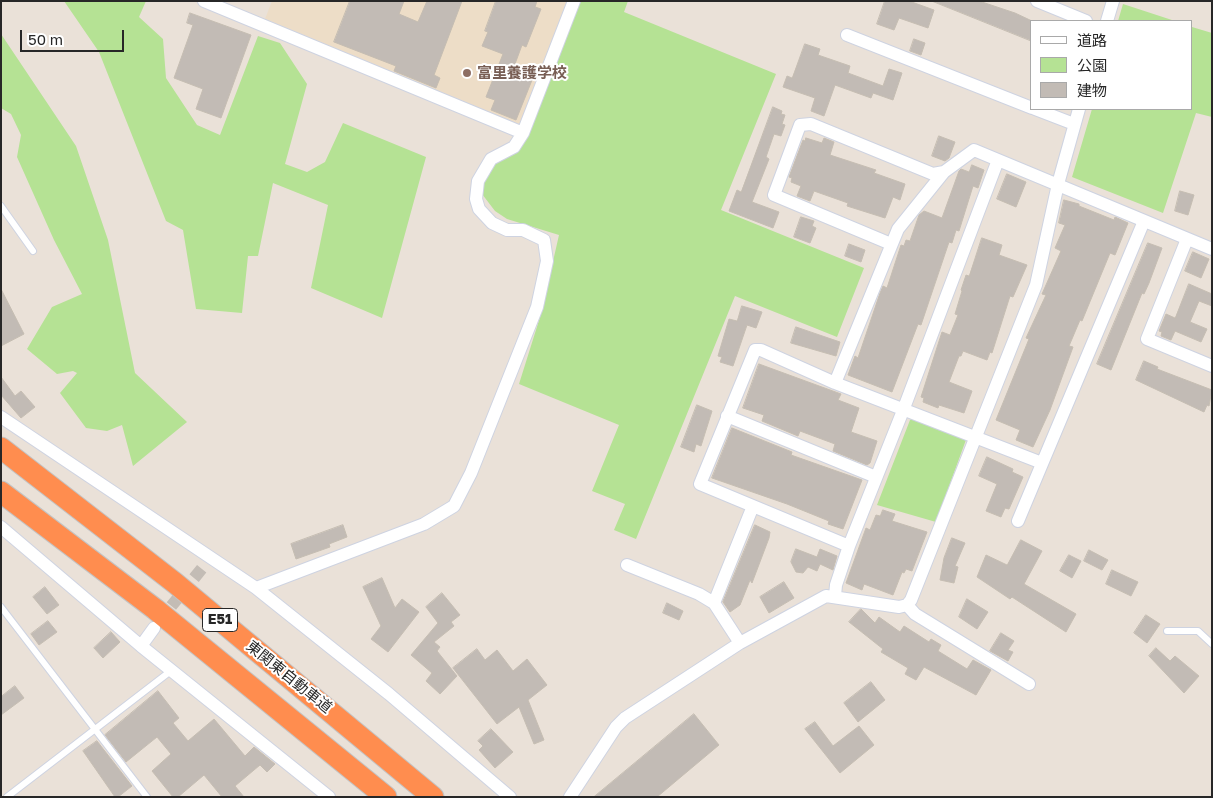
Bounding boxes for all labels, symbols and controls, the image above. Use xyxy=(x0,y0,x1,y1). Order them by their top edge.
scale bar xyxy=(22,20,126,52)
legend xyxy=(1030,20,1193,110)
text: 50 m xyxy=(28,30,63,48)
text: 道路 xyxy=(1077,31,1107,49)
text: 公園 xyxy=(1077,56,1107,74)
place label: 富里養護学校 xyxy=(477,64,567,82)
marker: 富里養護学校 xyxy=(461,67,473,79)
text: 建物 xyxy=(1077,81,1107,99)
road number: E51 xyxy=(202,608,238,632)
street label: 東関東自動車道 xyxy=(243,637,335,717)

